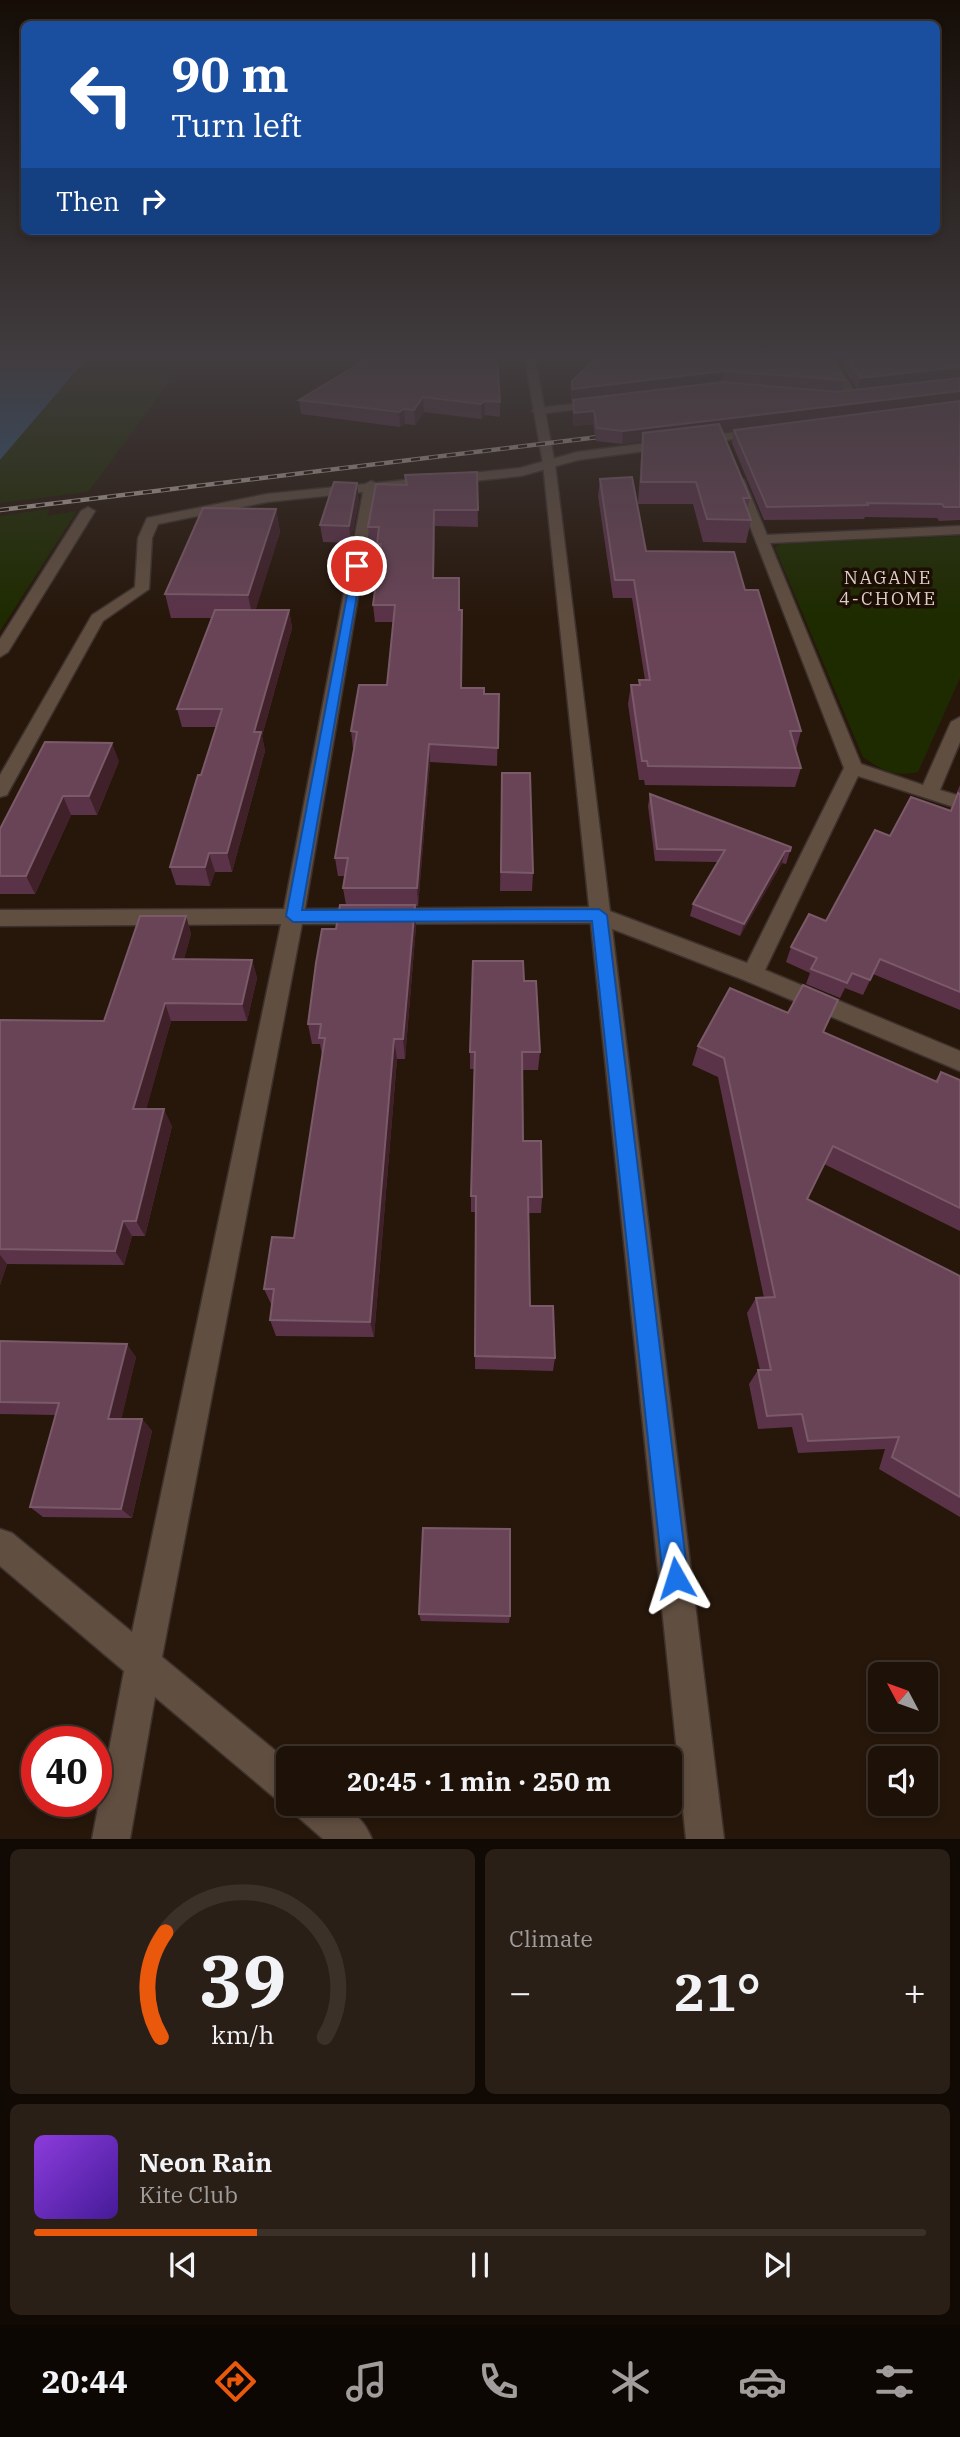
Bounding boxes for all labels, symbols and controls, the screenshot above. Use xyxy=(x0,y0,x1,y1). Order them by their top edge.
text: 90 m xyxy=(171,42,289,105)
icon: left xyxy=(56,49,147,140)
text: Turn left xyxy=(171,104,302,146)
icon: right xyxy=(134,182,172,220)
text: Then xyxy=(56,184,120,218)
pin xyxy=(327,536,387,596)
icon: arrive xyxy=(338,547,376,585)
district label: NAGANE 4-CHOME xyxy=(839,566,937,610)
position arrow xyxy=(639,1541,713,1615)
north arrow xyxy=(868,1662,938,1732)
map controls xyxy=(868,1662,938,1816)
speed limit sign: 40 xyxy=(21,1726,112,1817)
button: sound xyxy=(868,1746,938,1816)
text: 20:45 · 1 min · 250 m xyxy=(347,1764,611,1798)
text: Climate xyxy=(509,1923,593,1953)
text: 39 xyxy=(199,1933,286,2028)
text: 21° xyxy=(674,1958,761,2025)
text: − xyxy=(509,1967,532,2016)
text: + xyxy=(903,1967,926,2016)
text: km/h xyxy=(211,2018,274,2051)
text: Neon Rain xyxy=(139,2145,272,2179)
text: Kite Club xyxy=(139,2179,238,2209)
icon: previous xyxy=(164,2246,202,2284)
icon: pause xyxy=(461,2246,499,2284)
icon: next xyxy=(758,2246,796,2284)
icon: directions xyxy=(211,2357,260,2406)
icon: music xyxy=(342,2357,391,2406)
icon: phone xyxy=(474,2357,523,2406)
icon: climate xyxy=(606,2357,655,2406)
icon: car xyxy=(738,2357,787,2406)
icon: filters xyxy=(870,2357,919,2406)
text: 20:44 xyxy=(41,2360,128,2402)

